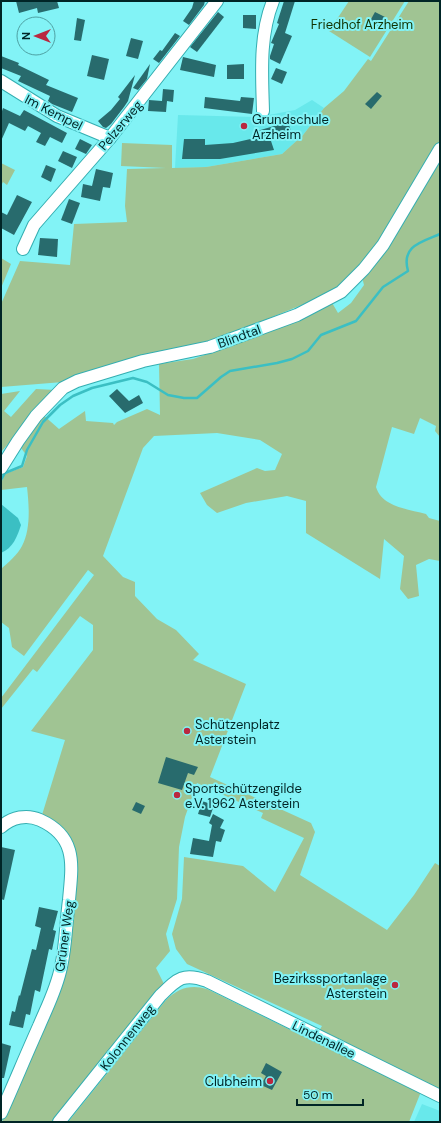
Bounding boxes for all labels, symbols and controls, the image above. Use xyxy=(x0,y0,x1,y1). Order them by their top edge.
north arrow xyxy=(16,16,56,56)
park label: Friedhof Arzheim xyxy=(311,16,413,33)
text: N xyxy=(19,32,33,40)
street label: Im Kempel xyxy=(22,91,86,134)
street label: Pelzerweg xyxy=(95,97,146,154)
place label: Grundschule Arzheim xyxy=(252,111,329,143)
marker: Grundschule Arzheim xyxy=(239,121,249,131)
street label: Blindtal xyxy=(215,321,263,352)
place label: Schützenplatz Asterstein xyxy=(195,716,280,748)
marker: Schützenplatz Asterstein xyxy=(182,726,192,736)
place label: Sportschützengilde e.V. 1962 Asterstein xyxy=(185,780,302,812)
marker: Sportschützengilde e.V. 1962 Asterstein xyxy=(172,790,182,800)
street label: Grüner Weg xyxy=(51,899,78,973)
place label: Bezirkssportanlage Asterstein xyxy=(274,970,387,1002)
marker: Bezirkssportanlage Asterstein xyxy=(390,980,400,990)
street label: Kolonnenweg xyxy=(96,1001,159,1074)
street label: Lindenallee xyxy=(289,1017,358,1062)
place label: Clubheim xyxy=(205,1073,262,1090)
marker: Clubheim xyxy=(265,1076,275,1086)
scale bar xyxy=(297,1081,363,1107)
text: 50 m xyxy=(303,1087,332,1103)

